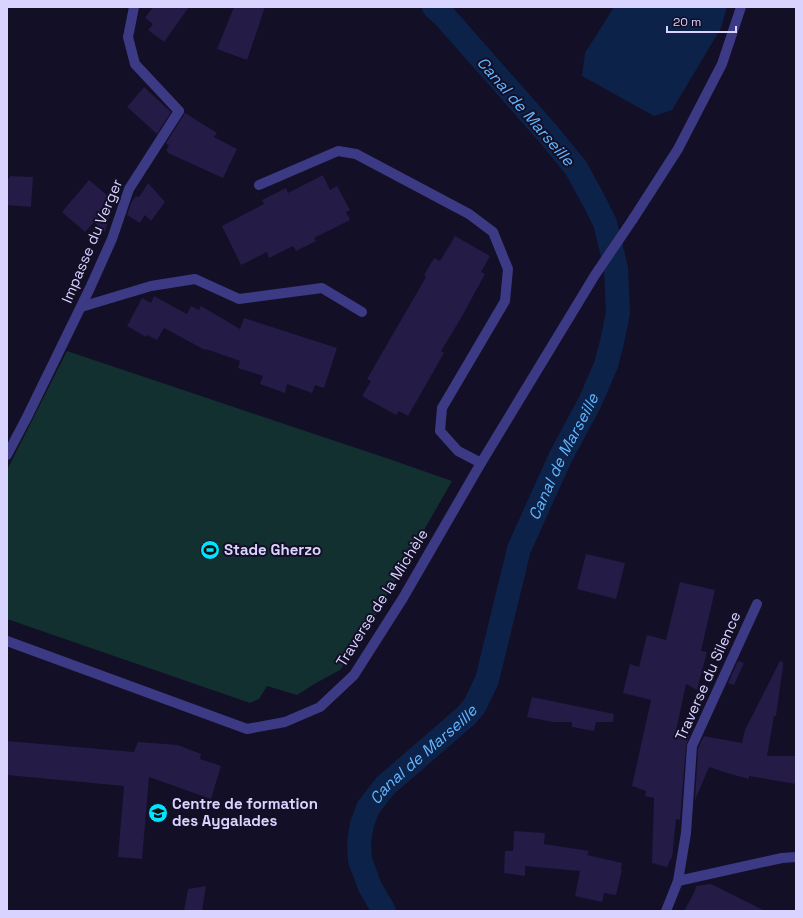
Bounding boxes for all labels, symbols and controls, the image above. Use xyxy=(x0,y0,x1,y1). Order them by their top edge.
scale bar xyxy=(667,8,736,34)
text: 20 m xyxy=(673,14,701,30)
water label: Canal de Marseille xyxy=(472,52,579,171)
street label: Impasse du Verger xyxy=(57,176,126,306)
water label: Canal de Marseille xyxy=(523,390,604,523)
street label: Traverse de la Michèle xyxy=(331,525,432,670)
sports icon: Stade Gherzo xyxy=(199,539,221,561)
place label: Stade Gherzo xyxy=(224,540,321,559)
street label: Traverse du Silence xyxy=(671,608,745,743)
water label: Canal de Marseille xyxy=(365,700,482,809)
place label: Centre de formation des Aygalades xyxy=(172,794,318,830)
school or university icon: Centre de formation des Aygalades xyxy=(147,802,169,824)

